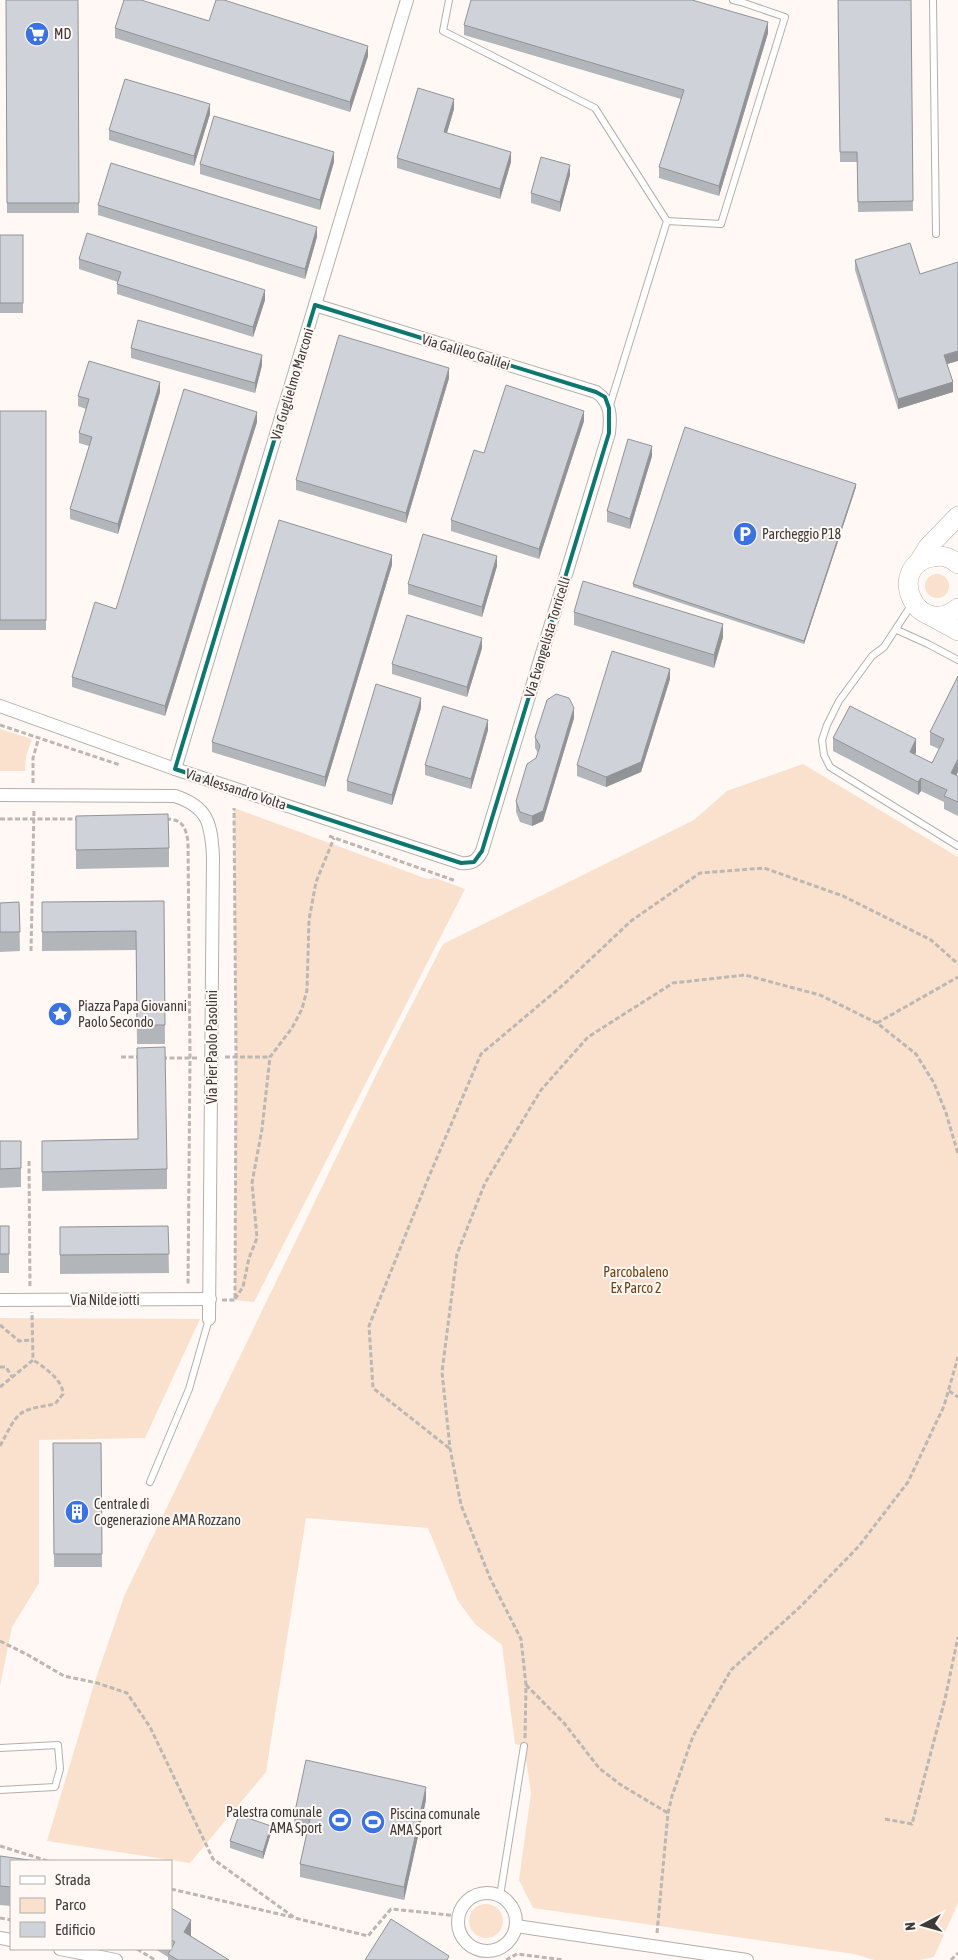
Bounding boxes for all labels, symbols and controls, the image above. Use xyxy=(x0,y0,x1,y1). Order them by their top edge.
supermarket icon: MD xyxy=(24,21,50,47)
place label: MD xyxy=(54,26,71,42)
street label: Via Guglielmo Marconi xyxy=(267,326,317,442)
street label: Via Galileo Galilei xyxy=(420,331,512,373)
parking icon: Parcheggio P18 xyxy=(732,521,758,547)
place label: Parcheggio P18 xyxy=(762,526,841,542)
street label: Via Evangelista Torricelli xyxy=(521,575,573,699)
street label: Via Alessandro Volta xyxy=(184,765,288,813)
street label: Via Pier Paolo Pasolini xyxy=(204,990,220,1104)
place label: Piazza Papa Giovanni Paolo Secondo xyxy=(78,998,187,1030)
place icon: Piazza Papa Giovanni Paolo Secondo xyxy=(47,1001,73,1027)
park label: Parcobaleno Ex Parco 2 xyxy=(603,1264,669,1296)
street label: Via Nilde iotti xyxy=(70,1292,140,1308)
place label: Centrale di Cogenerazione AMA Rozzano xyxy=(94,1496,241,1528)
building icon: Centrale di Cogenerazione AMA Rozzano xyxy=(64,1499,90,1525)
place label: Palestra comunale AMA Sport xyxy=(226,1804,322,1836)
place label: Piscina comunale AMA Sport xyxy=(390,1806,480,1838)
sports icon: Palestra comunale AMA Sport xyxy=(327,1807,353,1833)
sports icon: Piscina comunale AMA Sport xyxy=(360,1809,386,1835)
legend xyxy=(10,1860,172,1950)
text: Strada xyxy=(55,1871,91,1888)
text: Parco xyxy=(55,1896,86,1913)
north arrow xyxy=(898,1900,948,1950)
text: Edificio xyxy=(55,1921,96,1938)
text: N xyxy=(902,1921,918,1931)

